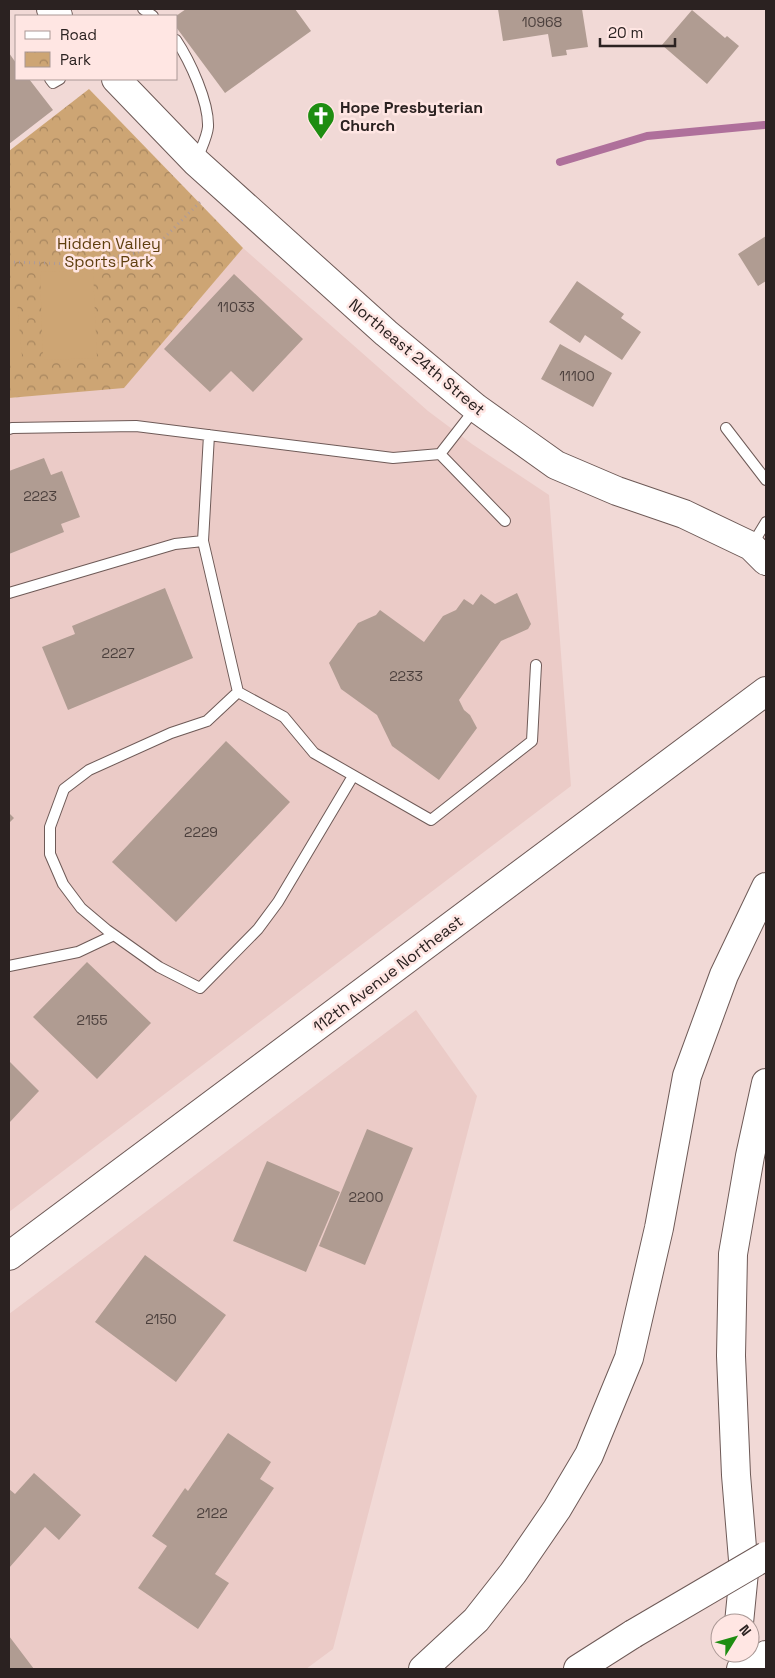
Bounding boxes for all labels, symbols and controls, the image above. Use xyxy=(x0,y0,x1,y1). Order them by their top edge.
house number: 10968 xyxy=(522,13,563,31)
legend xyxy=(15,15,178,80)
scale bar xyxy=(600,15,675,47)
text: 20 m xyxy=(608,23,643,42)
text: Road xyxy=(60,25,97,44)
text: Park xyxy=(60,50,91,69)
place label: Hope Presbyterian Church xyxy=(340,97,483,136)
church icon: Hope Presbyterian Church xyxy=(306,101,336,140)
park label: Hidden Valley Sports Park xyxy=(57,233,161,272)
street label: Northeast 24th Street xyxy=(345,294,489,420)
house number: 11033 xyxy=(217,298,255,316)
house number: 11100 xyxy=(559,367,595,385)
house number: 2223 xyxy=(23,487,57,505)
house number: 2227 xyxy=(101,644,135,662)
house number: 2233 xyxy=(389,667,423,685)
house number: 2229 xyxy=(184,823,218,841)
street label: 112th Avenue Northeast xyxy=(309,911,467,1037)
house number: 2155 xyxy=(76,1011,108,1029)
house number: 2200 xyxy=(349,1188,383,1206)
house number: 2150 xyxy=(145,1310,177,1328)
house number: 2122 xyxy=(196,1504,228,1522)
north arrow xyxy=(710,1613,760,1663)
text: N xyxy=(735,1621,755,1639)

